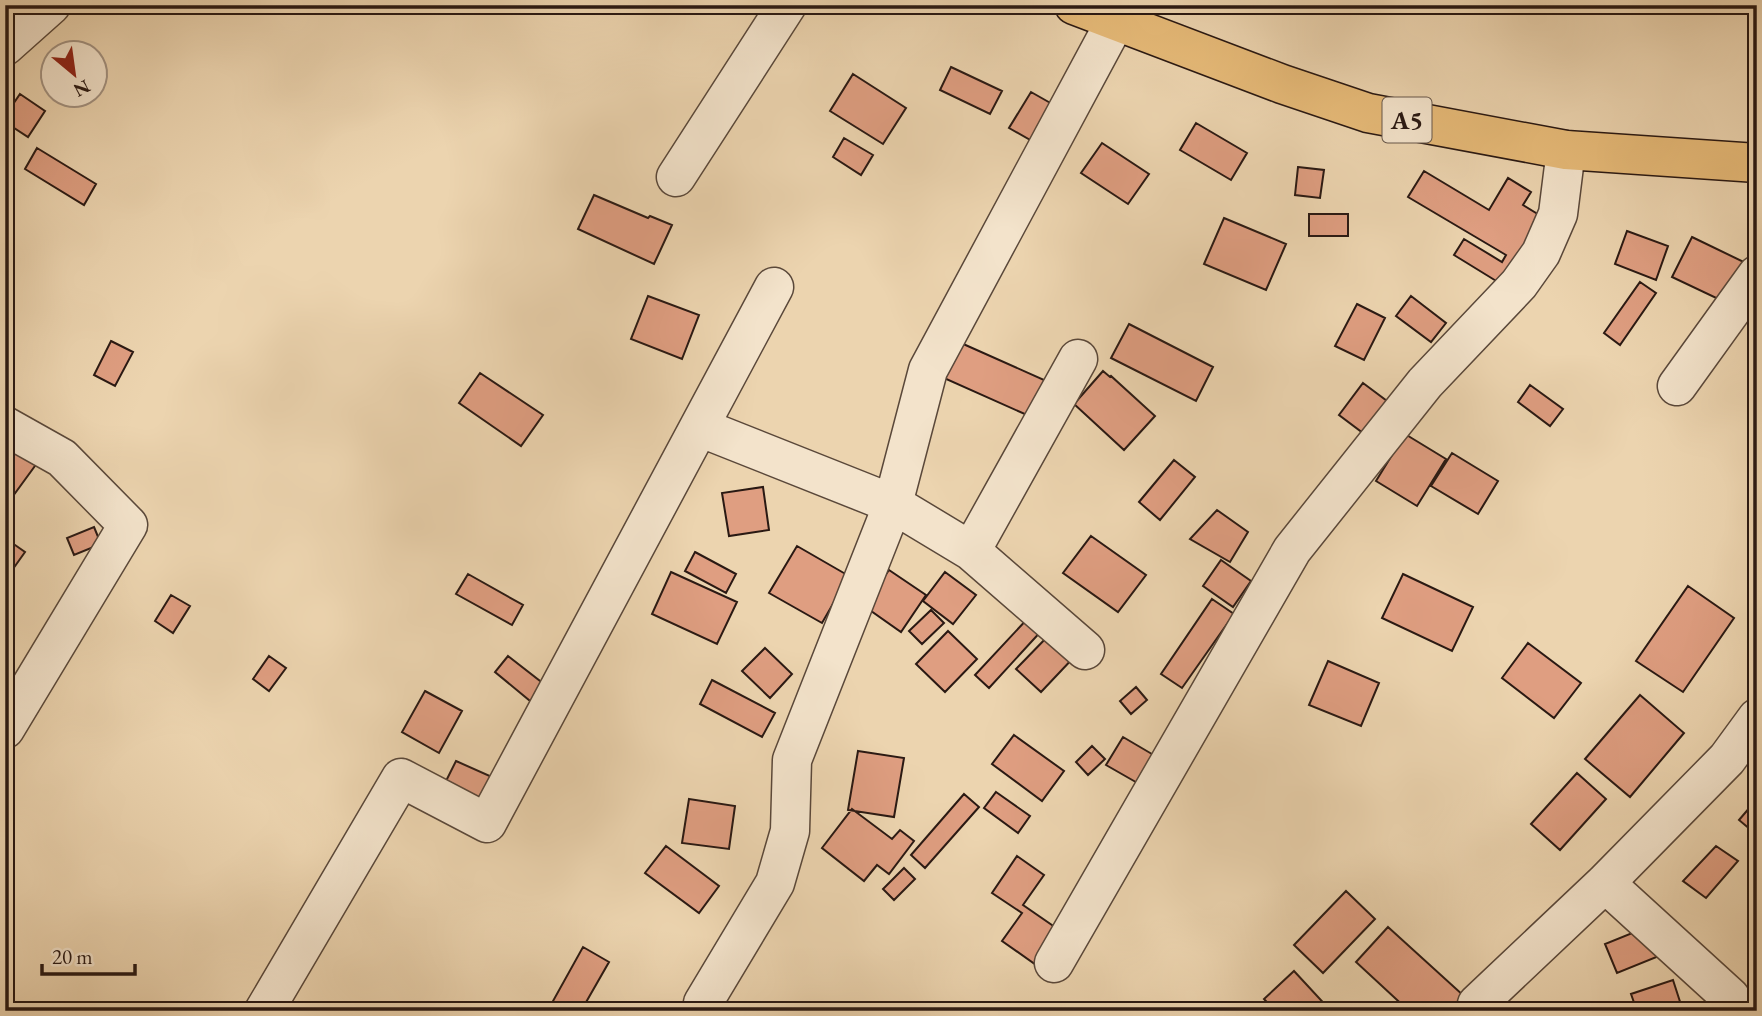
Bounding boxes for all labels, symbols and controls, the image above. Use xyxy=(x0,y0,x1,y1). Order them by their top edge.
north arrow xyxy=(38,38,108,108)
text: N xyxy=(69,74,95,103)
road number: A5 xyxy=(1382,97,1432,142)
scale bar xyxy=(42,932,135,976)
text: 20 m xyxy=(52,943,93,970)

